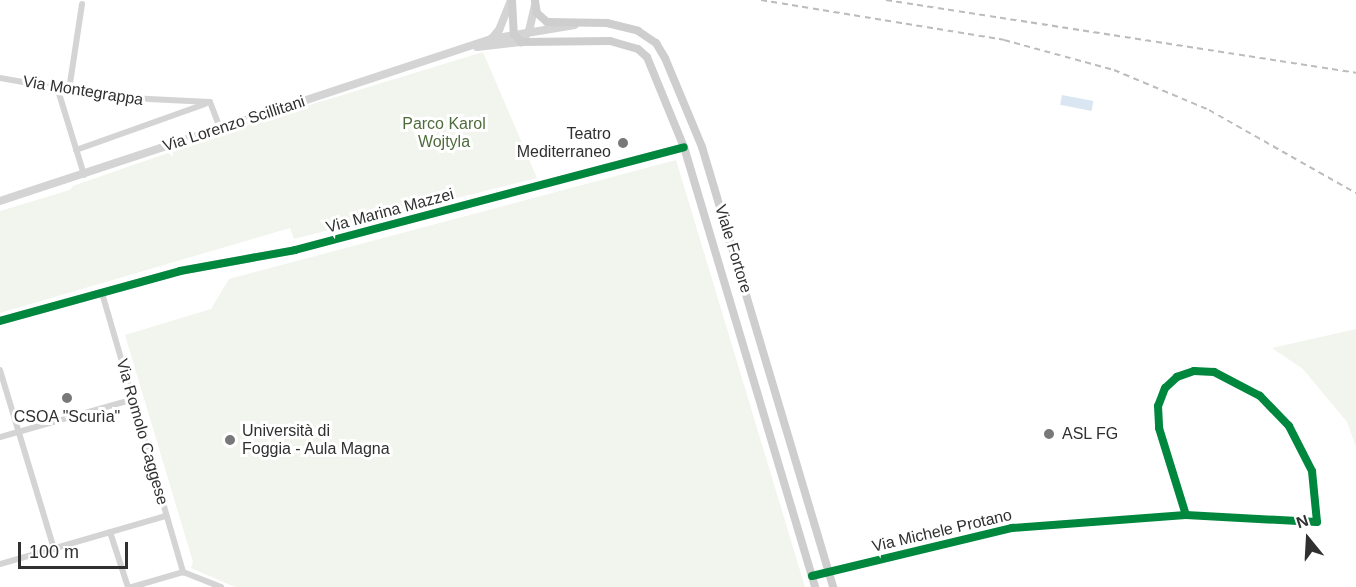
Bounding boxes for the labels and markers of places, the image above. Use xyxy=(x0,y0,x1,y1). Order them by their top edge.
place label: Teatro Mediterraneo xyxy=(517,124,611,162)
marker: Teatro Mediterraneo xyxy=(616,136,630,150)
marker: CSOA "Scurìa" xyxy=(60,391,74,405)
place label: CSOA "Scurìa" xyxy=(13,407,121,427)
place label: Università di Foggia - Aula Magna xyxy=(242,421,391,459)
place label: ASL FG xyxy=(1062,424,1119,444)
marker: ASL FG xyxy=(1040,425,1058,443)
marker: Università di Foggia - Aula Magna xyxy=(223,433,237,447)

